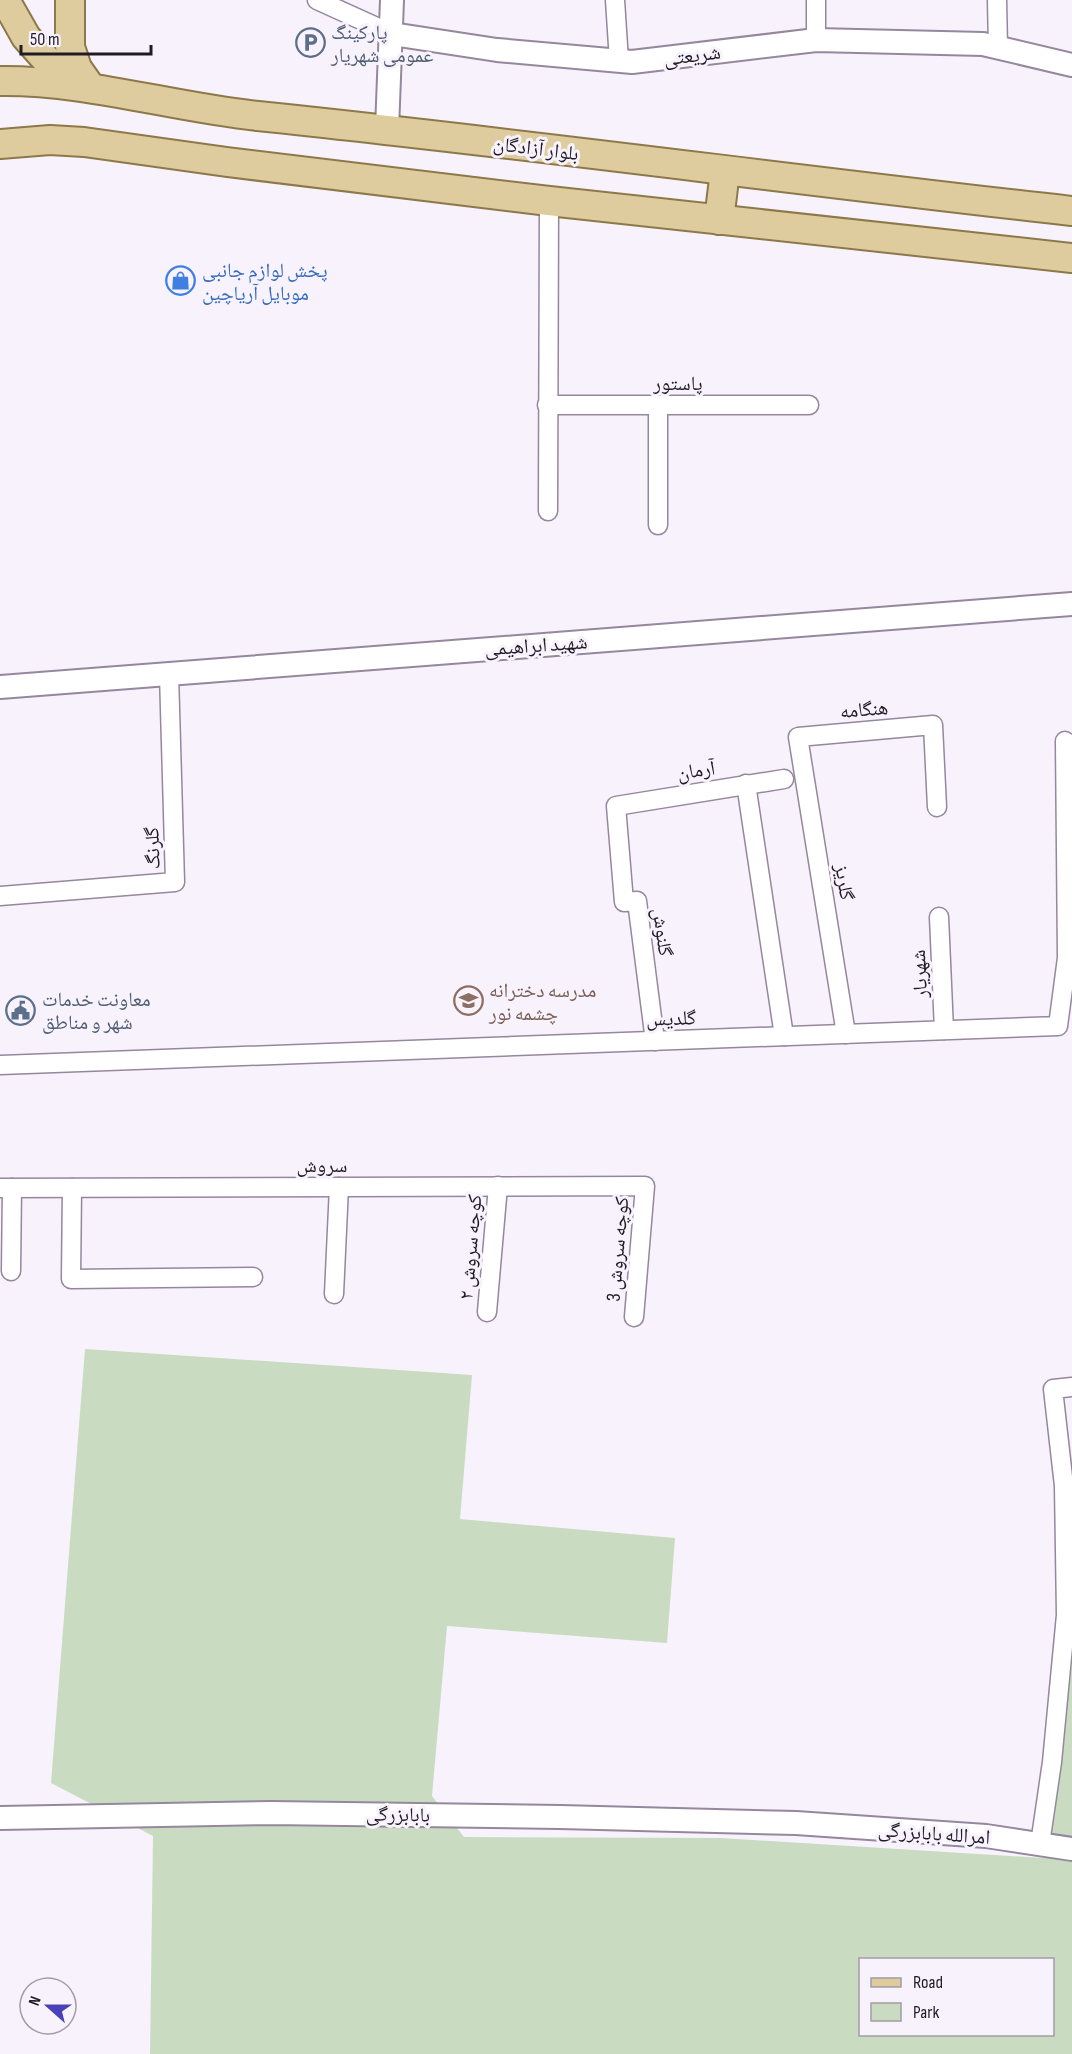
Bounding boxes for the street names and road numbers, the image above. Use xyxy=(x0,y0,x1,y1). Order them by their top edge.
street label: شریعتی xyxy=(662,41,722,71)
street label: بلوار آزادگان xyxy=(492,132,580,166)
street label: پاستور xyxy=(652,372,703,396)
street label: شهید ابراهیمی xyxy=(484,630,588,662)
street label: هنگامه xyxy=(839,696,889,724)
street label: آرمان xyxy=(675,756,718,786)
street label: گلرنگ xyxy=(140,826,166,870)
street label: گلریز xyxy=(829,861,859,902)
street label: گلنوش xyxy=(647,906,677,958)
street label: شهریار xyxy=(907,949,933,1000)
street label: گلدیس xyxy=(646,1006,697,1032)
street label: سروش xyxy=(297,1154,347,1178)
street label: کوچه سروش ۲ xyxy=(454,1193,488,1301)
street label: کوچه سروش 3 xyxy=(601,1196,635,1302)
street label: بابابزرگی xyxy=(366,1802,430,1828)
street label: امرالله بابابزرگی xyxy=(877,1818,991,1850)

